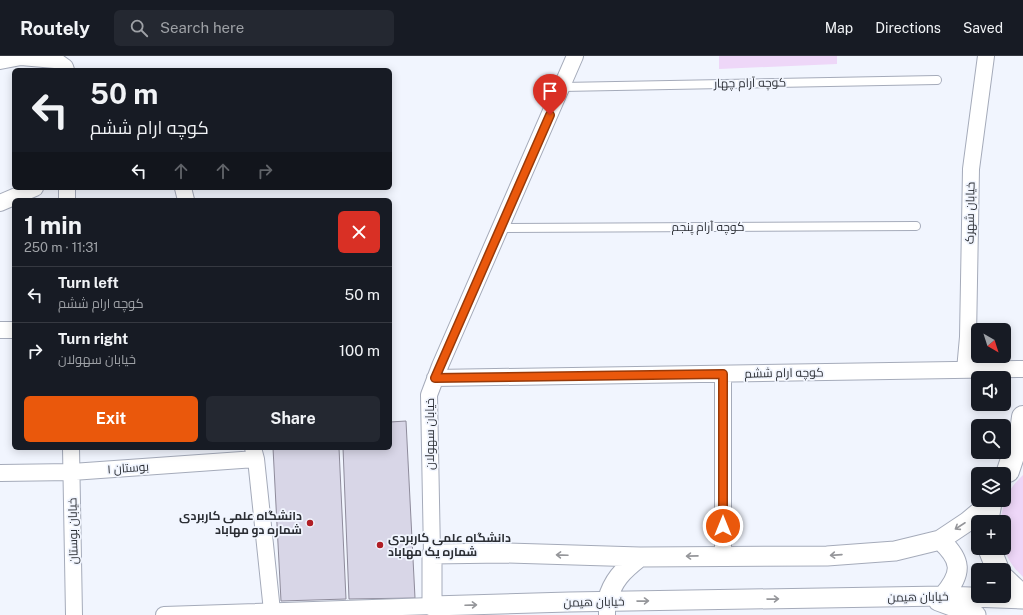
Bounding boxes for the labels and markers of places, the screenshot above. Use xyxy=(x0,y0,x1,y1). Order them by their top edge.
pin xyxy=(533,74,567,115)
place label: دانشگاه علمی کاربردی شماره دو مهاباد xyxy=(179,509,302,538)
marker: دانشگاه علمی کاربردی شماره دو مهاباد xyxy=(305,518,315,528)
place label: دانشگاه علمی کاربردی شماره یک مهاباد xyxy=(388,531,511,560)
marker: دانشگاه علمی کاربردی شماره یک مهاباد xyxy=(375,540,385,550)

